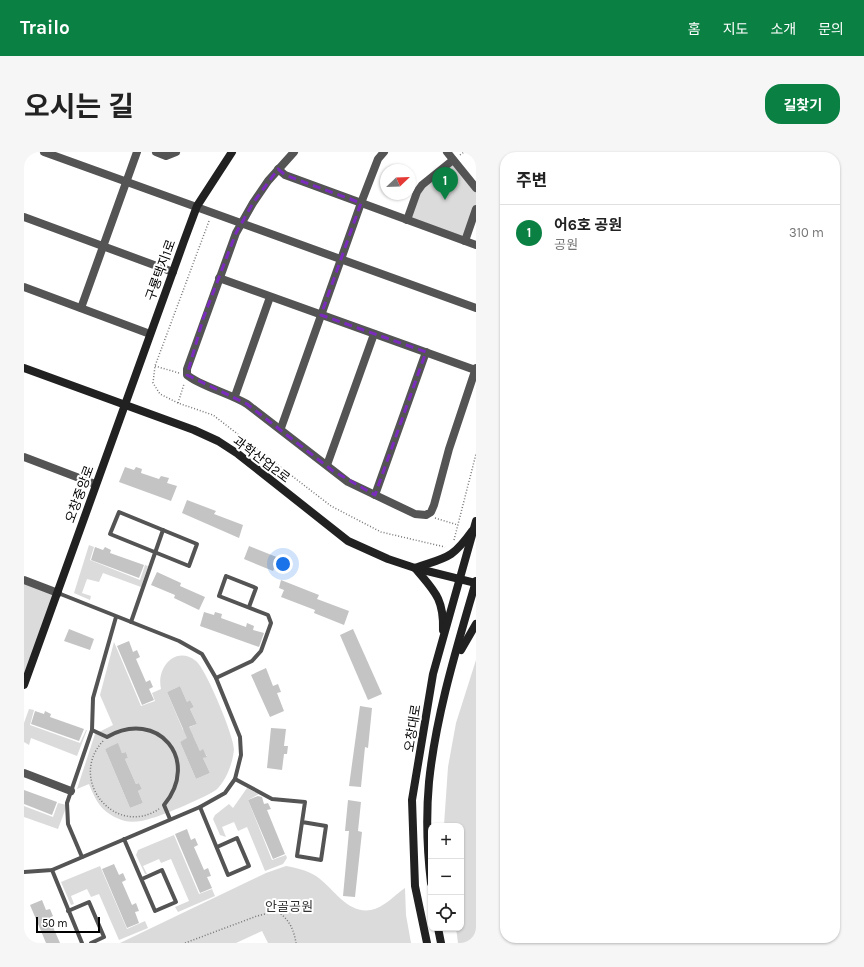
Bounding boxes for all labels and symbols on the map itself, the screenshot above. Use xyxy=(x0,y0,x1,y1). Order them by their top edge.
north arrow xyxy=(380,164,416,200)
pin: 1 xyxy=(432,167,458,200)
street label: 구룡택지1로 xyxy=(142,237,178,303)
street label: 과학산업2로 xyxy=(230,433,293,486)
street label: 오창중앙로 xyxy=(62,463,97,525)
your location xyxy=(273,554,293,574)
street label: 오창대로 xyxy=(401,703,424,753)
park label: 안골공원 xyxy=(265,899,313,914)
scale bar xyxy=(36,915,100,934)

